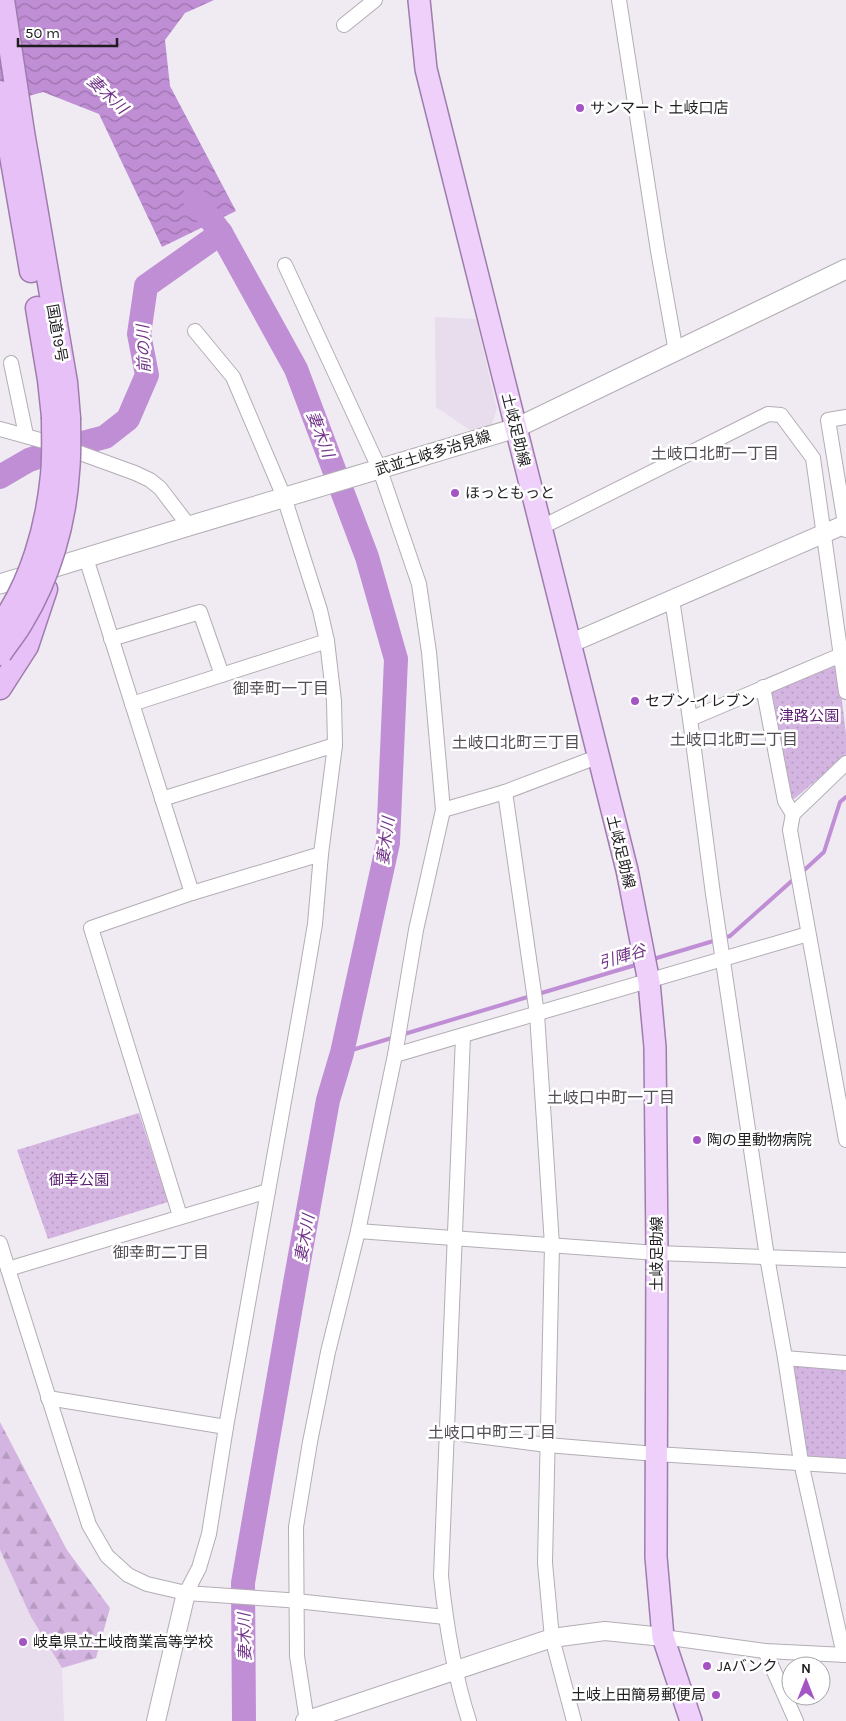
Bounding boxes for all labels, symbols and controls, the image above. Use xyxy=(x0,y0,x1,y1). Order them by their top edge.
scale bar xyxy=(18,15,116,47)
text: 50 m xyxy=(25,24,60,42)
water label: 妻木川 xyxy=(84,71,133,119)
place label: サンマート 土岐口店 xyxy=(590,99,729,117)
marker: サンマート 土岐口店 xyxy=(574,102,586,114)
street label: 国道19号 xyxy=(43,303,71,363)
water label: 前の川 xyxy=(133,323,154,373)
street label: 土岐足助線 xyxy=(498,391,534,469)
water label: 妻木川 xyxy=(303,408,339,462)
street label: 武並土岐多治見線 xyxy=(373,427,493,479)
district label: 土岐口北町一丁目 xyxy=(651,444,779,463)
place label: ほっともっと xyxy=(465,484,555,502)
marker: ほっともっと xyxy=(449,487,461,499)
district label: 御幸町一丁目 xyxy=(233,679,329,698)
place label: セブン-イレブン xyxy=(645,692,755,710)
marker: セブン-イレブン xyxy=(629,695,641,707)
park label: 津路公園 xyxy=(779,707,839,725)
district label: 土岐口北町二丁目 xyxy=(670,730,798,749)
district label: 土岐口北町三丁目 xyxy=(452,733,580,752)
street label: 土岐足助線 xyxy=(603,813,639,891)
water label: 妻木川 xyxy=(373,814,398,866)
water label: 引陣谷 xyxy=(596,940,650,973)
district label: 土岐口中町一丁目 xyxy=(547,1088,675,1107)
place label: 陶の里動物病院 xyxy=(707,1131,812,1149)
marker: 陶の里動物病院 xyxy=(691,1134,703,1146)
park label: 御幸公園 xyxy=(49,1171,109,1189)
water label: 妻木川 xyxy=(291,1211,318,1263)
street label: 土岐足助線 xyxy=(648,1216,666,1292)
district label: 御幸町二丁目 xyxy=(113,1243,209,1262)
district label: 土岐口中町三丁目 xyxy=(428,1423,556,1442)
water label: 妻木川 xyxy=(235,1611,254,1661)
place label: 岐阜県立土岐商業高等学校 xyxy=(33,1633,213,1651)
marker: 岐阜県立土岐商業高等学校 xyxy=(17,1636,29,1648)
north arrow xyxy=(781,1656,831,1706)
place label: JAバンク xyxy=(717,1657,777,1675)
marker: JAバンク xyxy=(701,1660,713,1672)
text: N xyxy=(801,1660,811,1677)
place label: 土岐上田簡易郵便局 xyxy=(571,1686,706,1704)
marker: 土岐上田簡易郵便局 xyxy=(710,1689,722,1701)

